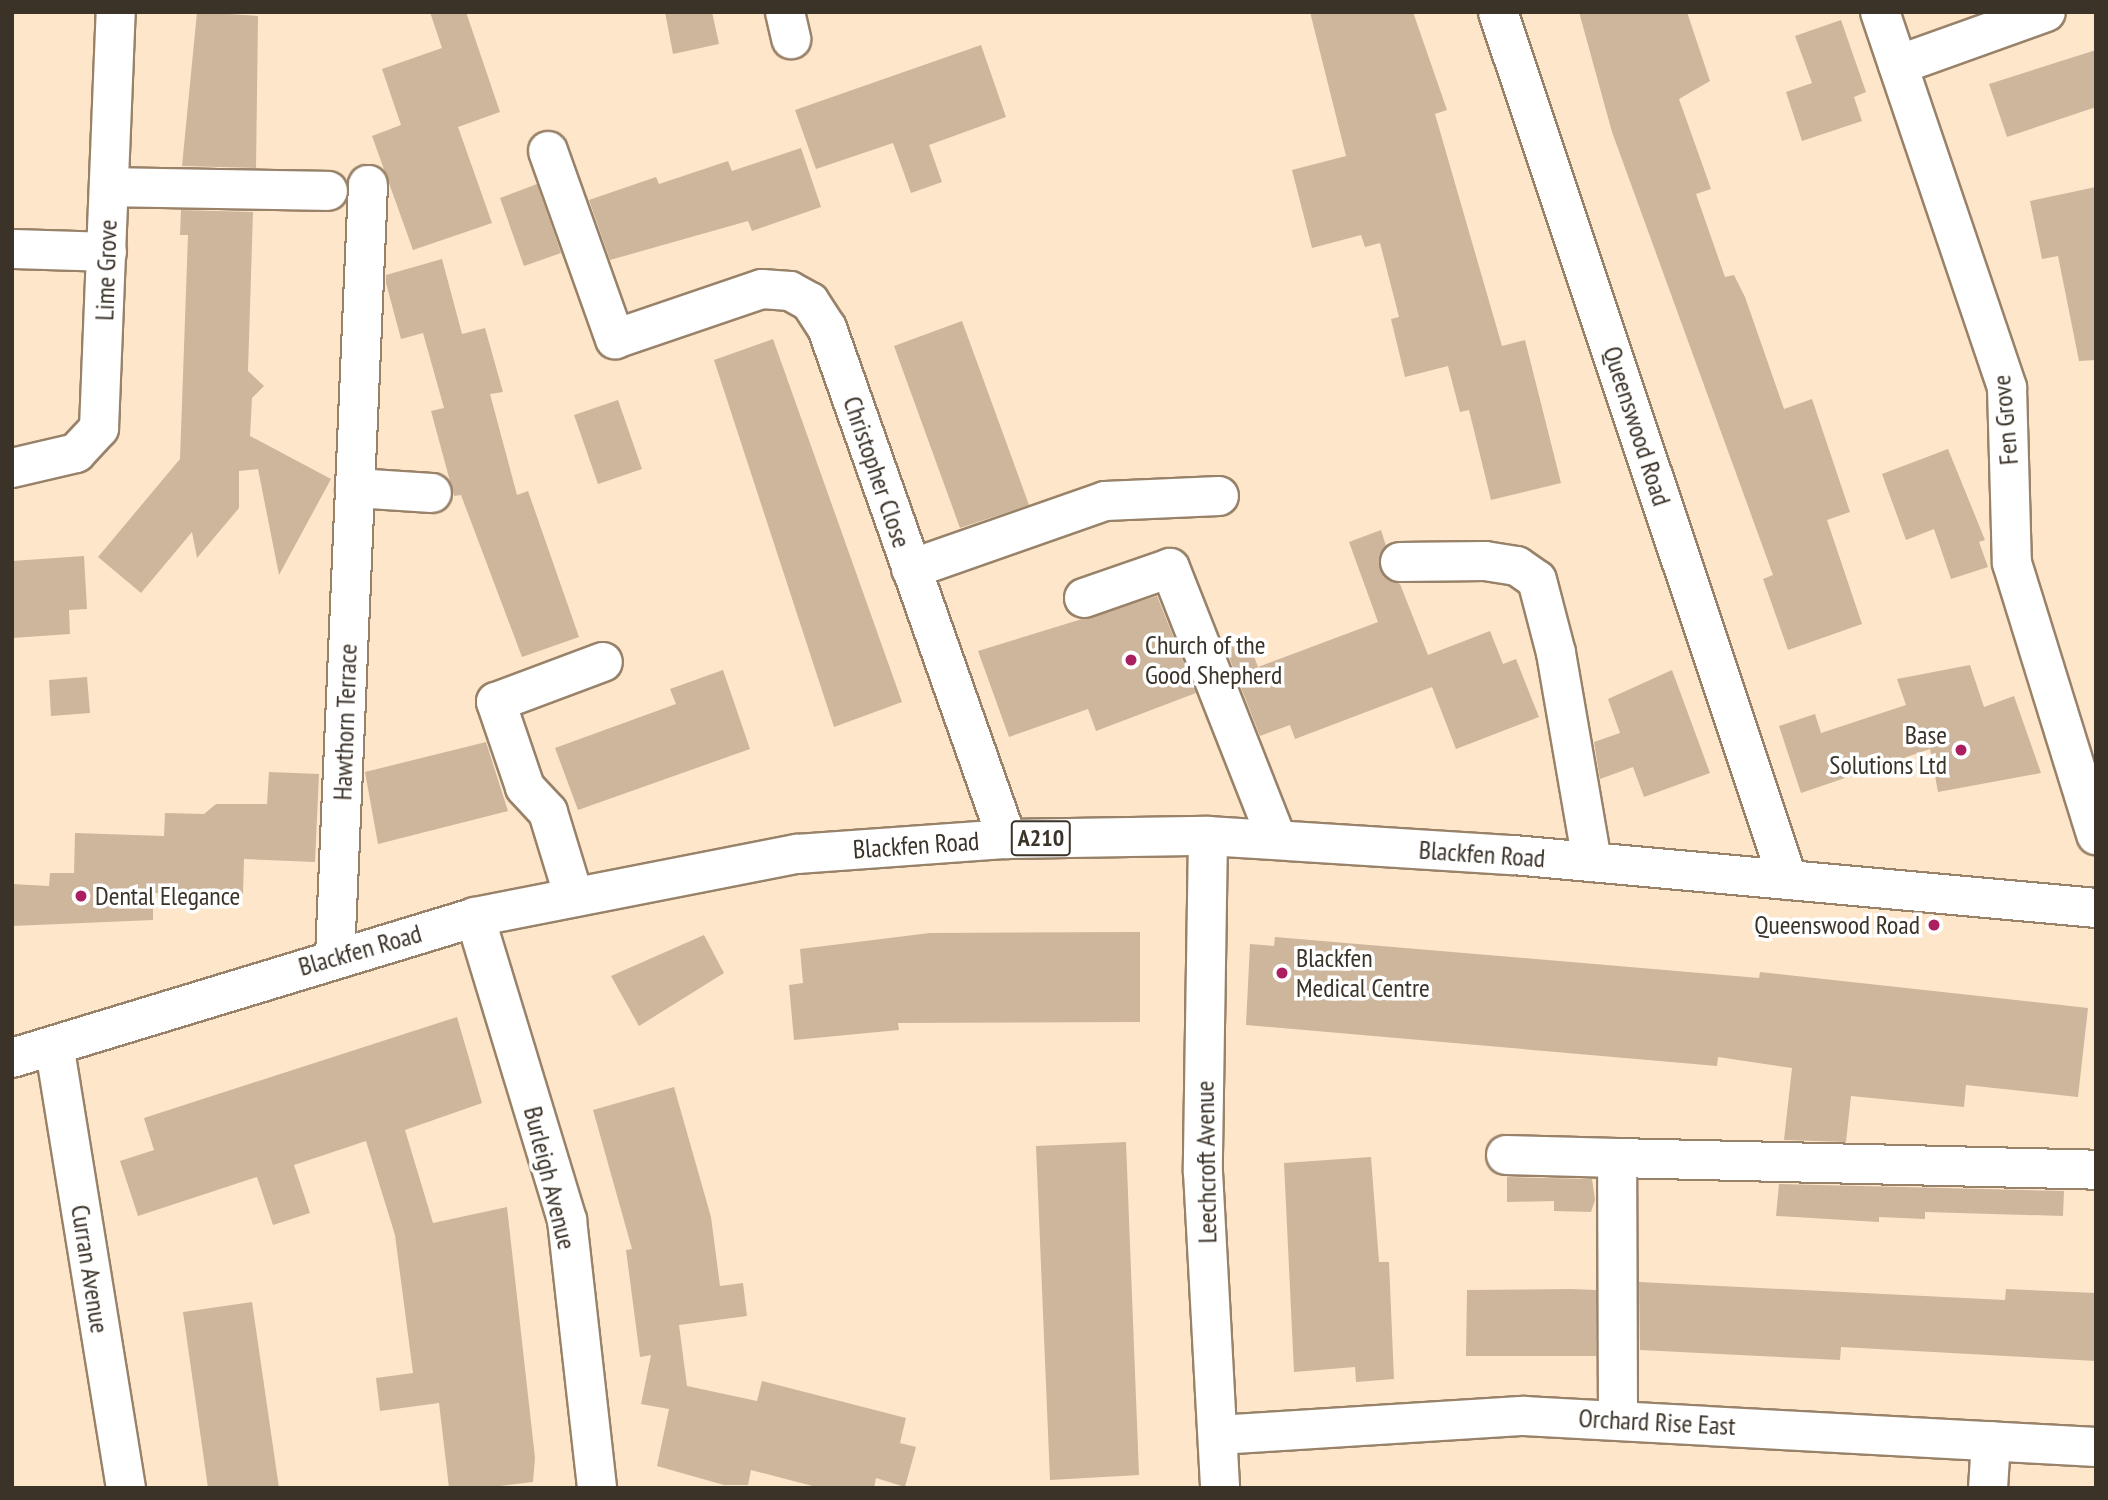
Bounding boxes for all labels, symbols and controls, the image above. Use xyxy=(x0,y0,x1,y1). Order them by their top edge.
street label: Lime Grove xyxy=(89,219,123,321)
street label: Queenswood Road xyxy=(1597,342,1677,510)
street label: Fen Grove xyxy=(1986,374,2024,466)
street label: Christopher Close xyxy=(837,392,917,552)
place label: Church of the Good Shepherd xyxy=(1145,629,1282,690)
street label: Hawthorn Terrace xyxy=(327,643,363,801)
marker: Church of the Good Shepherd xyxy=(1123,652,1139,668)
place label: Base Solutions Ltd xyxy=(1829,719,1947,780)
marker: Base Solutions Ltd xyxy=(1953,742,1969,758)
road number: A210 xyxy=(1010,818,1072,858)
street label: Blackfen Road xyxy=(852,825,980,865)
street label: Blackfen Road xyxy=(1418,834,1546,874)
place label: Dental Elegance xyxy=(95,880,240,912)
marker: Dental Elegance xyxy=(73,888,89,904)
place label: Queenswood Road xyxy=(1754,909,1920,941)
marker: Queenswood Road xyxy=(1926,917,1942,933)
street label: Blackfen Road xyxy=(295,918,425,982)
place label: Blackfen Medical Centre xyxy=(1296,942,1430,1004)
marker: Blackfen Medical Centre xyxy=(1274,965,1290,981)
street label: Leechcroft Avenue xyxy=(1189,1080,1223,1244)
street label: Burleigh Avenue xyxy=(517,1103,583,1253)
street label: Curran Avenue xyxy=(64,1202,116,1336)
street label: Orchard Rise East xyxy=(1578,1402,1736,1442)

